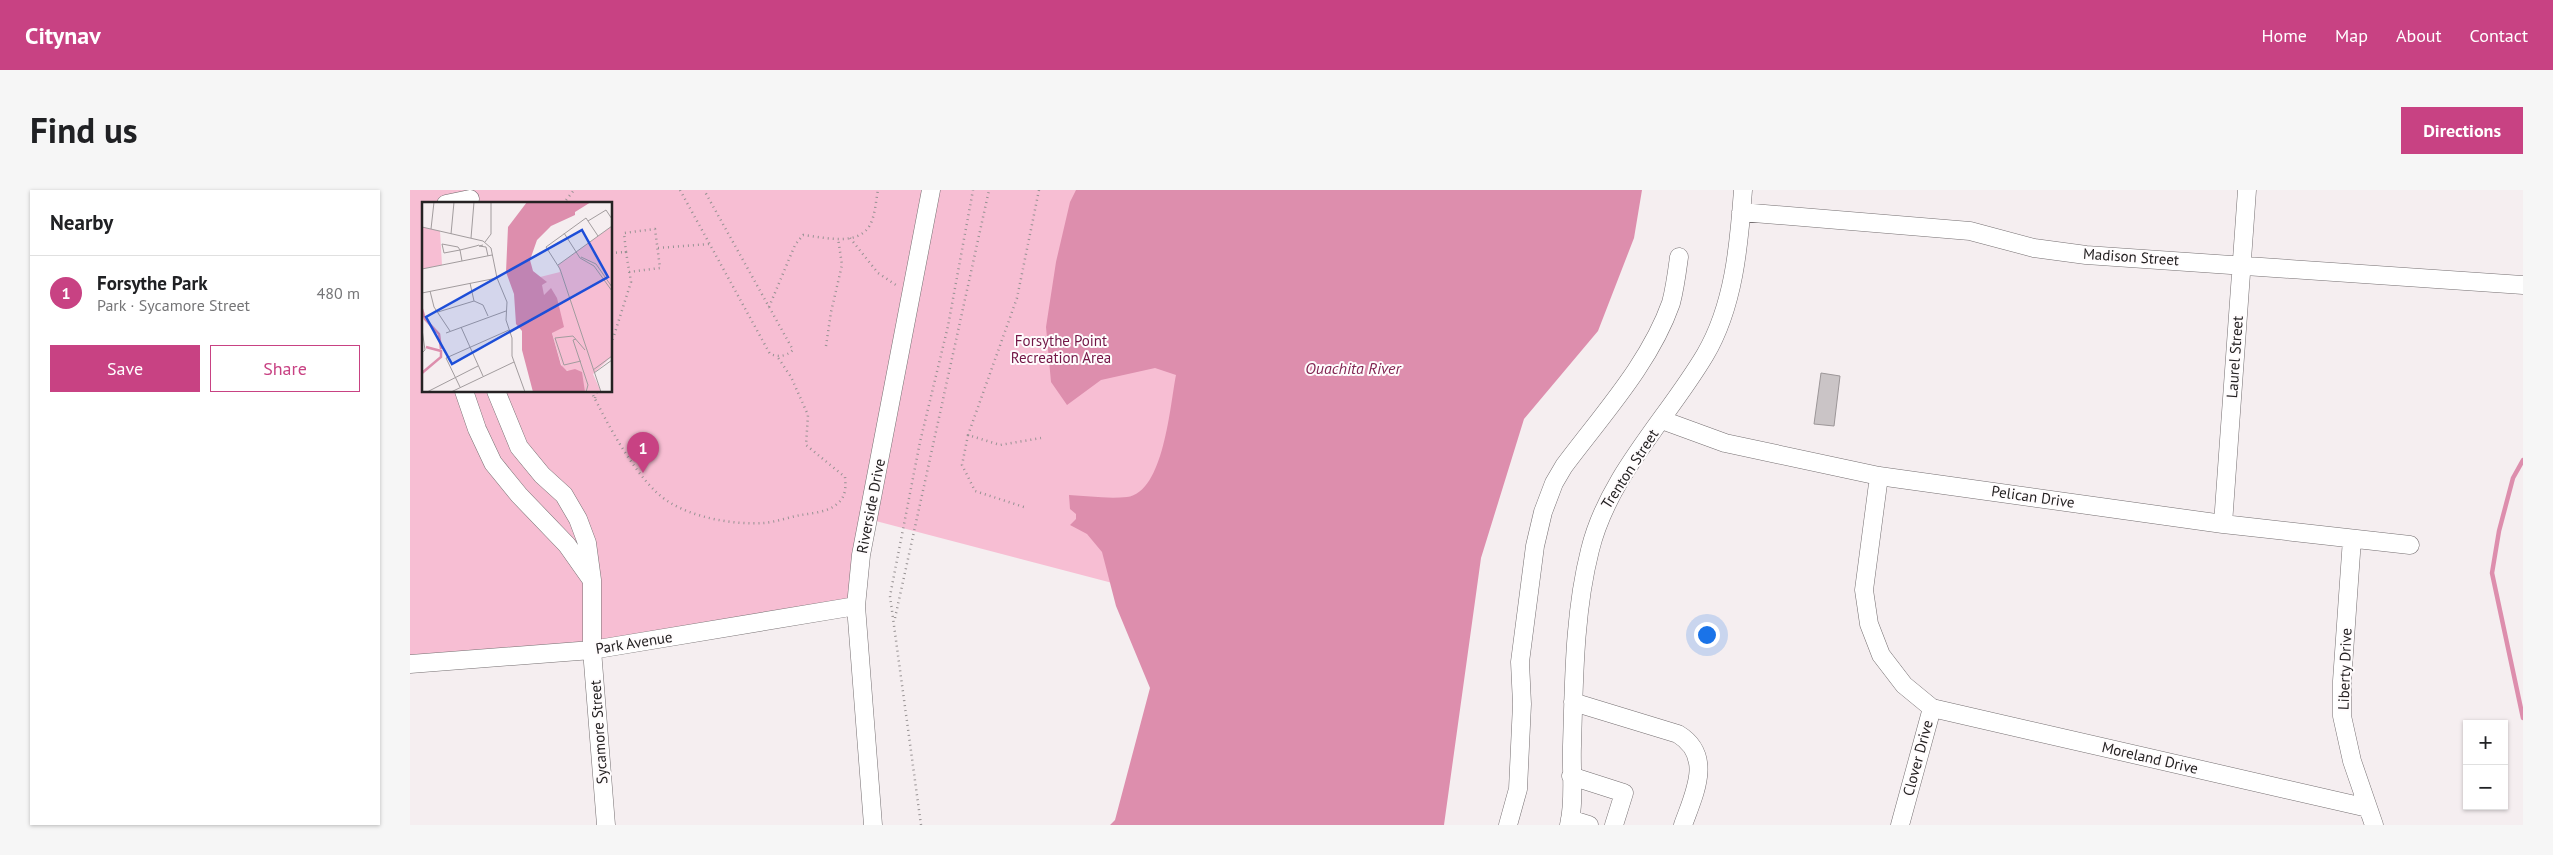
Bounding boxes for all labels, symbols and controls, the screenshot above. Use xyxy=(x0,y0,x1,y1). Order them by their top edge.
text: Citynav xyxy=(25,20,101,51)
text: Home xyxy=(2261,24,2307,47)
text: Map xyxy=(2335,24,2368,47)
text: About xyxy=(2396,24,2442,47)
text: Contact xyxy=(2470,24,2528,47)
text: Find us xyxy=(30,107,138,153)
button: Directions xyxy=(2401,107,2523,154)
inset map xyxy=(422,202,612,392)
text: Nearby xyxy=(50,209,113,236)
street label: Madison Street xyxy=(2082,244,2180,269)
text: Forsythe Park xyxy=(97,271,208,295)
text: 1 xyxy=(61,283,71,303)
text: 480 m xyxy=(317,283,360,303)
text: Park · Sycamore Street xyxy=(97,295,250,315)
street label: Laurel Street xyxy=(2222,315,2247,399)
park label: Forsythe Point Recreation Area xyxy=(1011,331,1111,367)
button: Save xyxy=(50,345,200,392)
button: Share xyxy=(210,345,360,392)
water label: Ouachita River xyxy=(1305,358,1402,378)
street label: Trenton Street xyxy=(1597,425,1662,512)
pin: 1 xyxy=(627,432,659,473)
street label: Riverside Drive xyxy=(852,457,889,555)
street label: Pelican Drive xyxy=(1990,481,2076,512)
your location xyxy=(1694,622,1720,648)
street label: Park Avenue xyxy=(594,627,674,658)
street label: Liberty Drive xyxy=(2334,628,2355,710)
street label: Sycamore Street xyxy=(585,679,612,785)
street label: Clover Drive xyxy=(1898,718,1937,798)
map controls xyxy=(2463,720,2508,810)
button: + xyxy=(2463,720,2508,765)
street label: Moreland Drive xyxy=(2100,737,2200,778)
button: − xyxy=(2463,765,2508,810)

